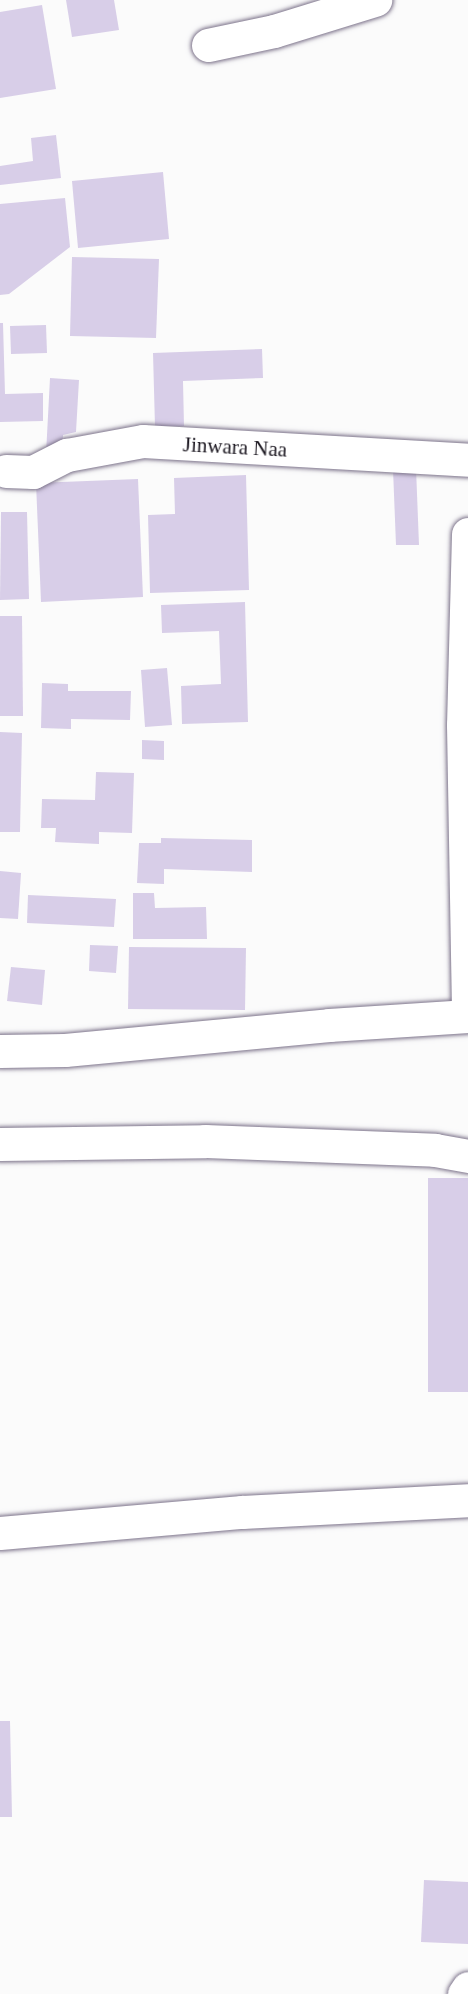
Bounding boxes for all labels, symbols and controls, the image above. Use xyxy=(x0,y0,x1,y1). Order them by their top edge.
street label: Jinwara Naa xyxy=(182,432,288,462)

